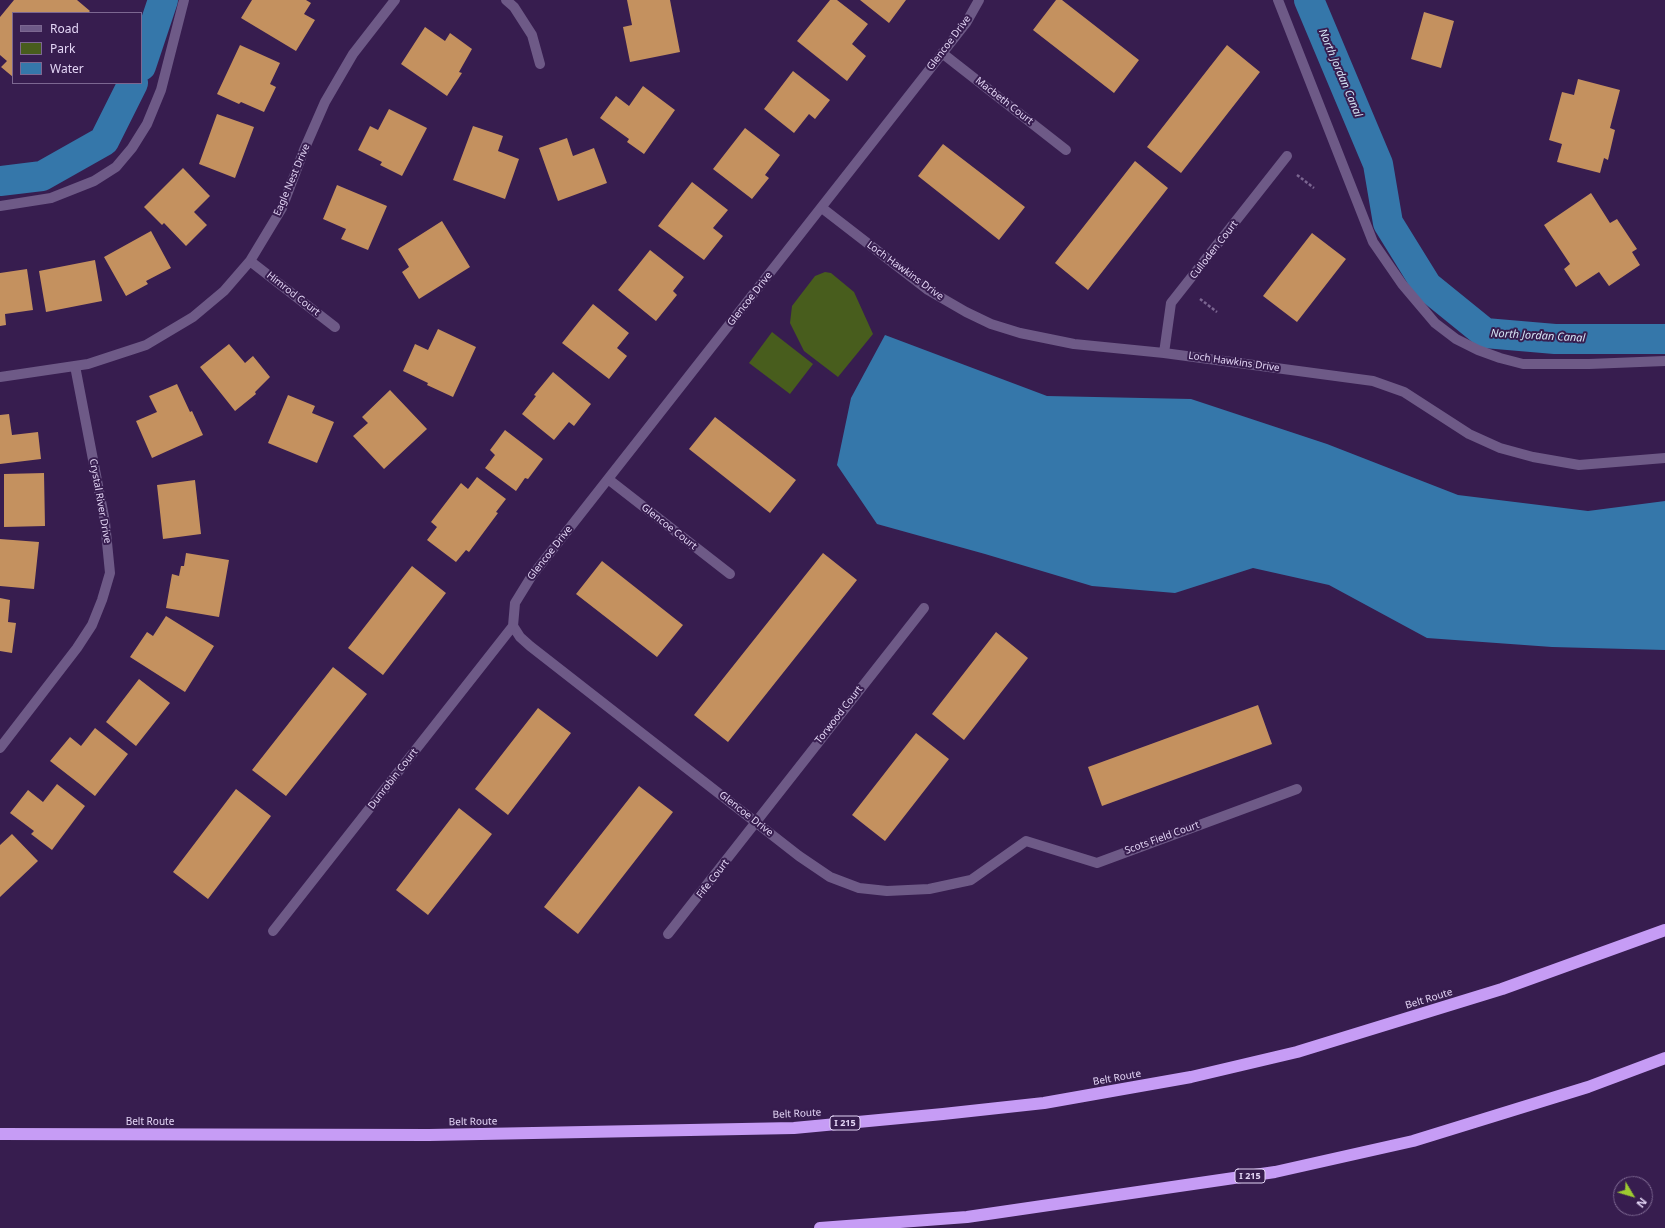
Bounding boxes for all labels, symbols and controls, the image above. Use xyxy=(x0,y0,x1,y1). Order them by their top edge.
legend xyxy=(12,12,142,84)
street label: Glencoe Drive xyxy=(924,13,974,73)
text: Road xyxy=(50,20,79,37)
water label: North Jordan Canal xyxy=(1315,27,1365,119)
text: Park xyxy=(50,40,75,57)
text: Water xyxy=(50,60,84,77)
street label: Macbeth Court xyxy=(973,75,1035,127)
street label: Eagle Nest Drive xyxy=(271,142,313,218)
street label: Culloden Court xyxy=(1188,219,1240,281)
street label: Loch Hawkins Drive xyxy=(864,239,946,303)
street label: Himrod Court xyxy=(264,269,322,319)
street label: Glencoe Drive xyxy=(725,269,775,329)
water label: North Jordan Canal xyxy=(1490,327,1586,345)
street label: Loch Hawkins Drive xyxy=(1188,350,1280,374)
street label: Crystal River Drive xyxy=(87,458,113,544)
street label: Glencoe Court xyxy=(639,502,699,552)
street label: Glencoe Drive xyxy=(525,523,575,583)
street label: Torwood Court xyxy=(813,684,865,746)
street label: Dunrobin Court xyxy=(366,746,420,812)
street label: Glencoe Drive xyxy=(716,789,776,839)
street label: Scots Field Court xyxy=(1123,819,1201,857)
street label: Fife Court xyxy=(694,857,732,901)
street label: Belt Route xyxy=(1404,986,1454,1012)
street label: Belt Route xyxy=(1092,1068,1142,1088)
street label: Belt Route xyxy=(772,1107,822,1121)
street label: Belt Route xyxy=(126,1116,174,1128)
street label: Belt Route xyxy=(449,1116,497,1128)
road number: I 215 xyxy=(830,1116,860,1130)
road number: I 215 xyxy=(1235,1169,1265,1183)
north arrow xyxy=(1613,1176,1653,1216)
text: N xyxy=(1633,1195,1651,1211)

